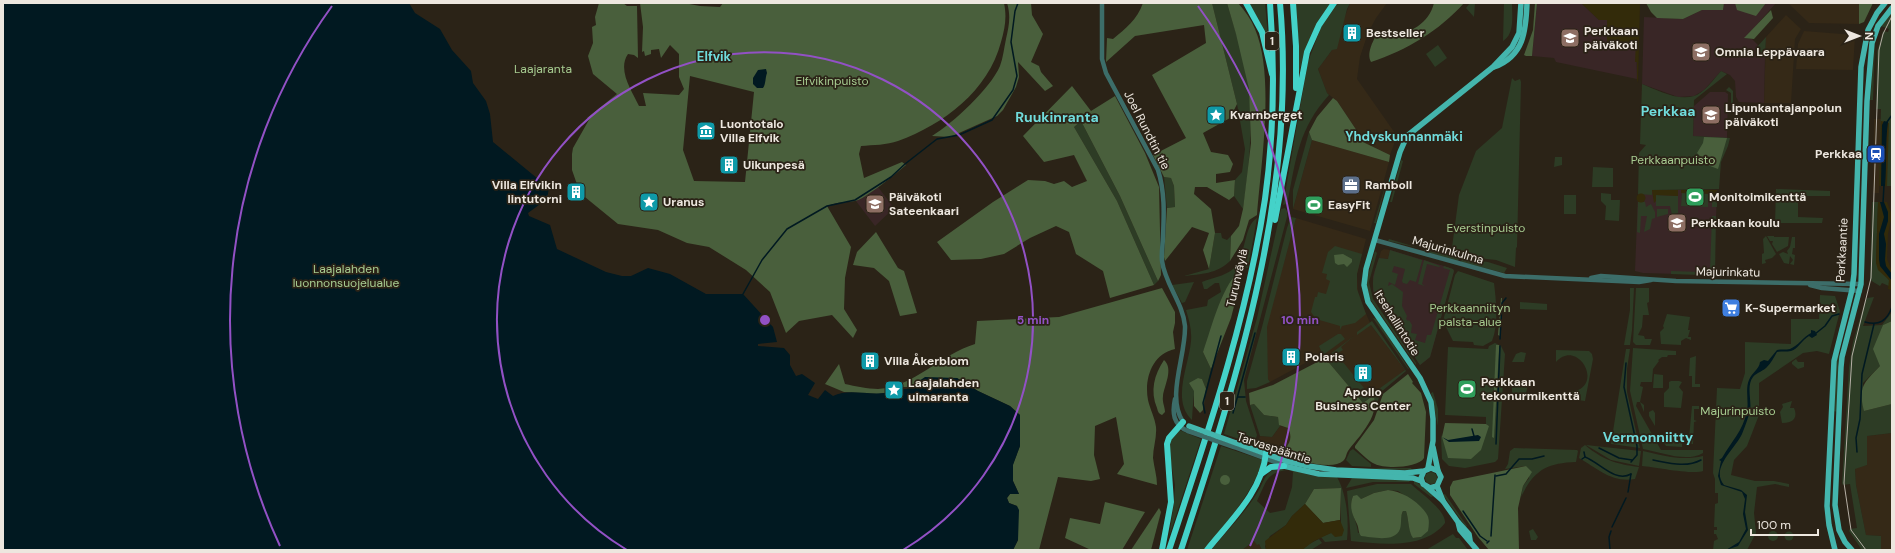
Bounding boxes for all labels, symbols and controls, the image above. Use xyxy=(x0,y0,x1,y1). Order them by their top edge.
north arrow xyxy=(1839,16,1879,56)
building icon: Bestseller xyxy=(1341,22,1363,44)
place label: Perkkaan päiväkoti xyxy=(1584,23,1638,53)
place label: Bestseller xyxy=(1366,25,1425,41)
school or university icon: Perkkaan päiväkoti xyxy=(1559,27,1581,49)
road number: 1 xyxy=(1265,32,1279,50)
text: N xyxy=(1862,32,1876,40)
school or university icon: Omnia Leppävaara xyxy=(1690,41,1712,63)
place label: Omnia Leppävaara xyxy=(1715,44,1825,60)
district label: Elfvik xyxy=(697,48,732,65)
park label: Laajaranta xyxy=(514,61,572,77)
park label: Elfvikinpuisto xyxy=(795,73,869,89)
street label: Joel Rundtin tie xyxy=(1120,88,1174,172)
place label: Lipunkantajanpolun päiväkoti xyxy=(1725,100,1842,130)
district label: Perkkaa xyxy=(1641,102,1695,120)
place icon: Kvarnberget xyxy=(1205,104,1227,126)
school or university icon: Lipunkantajanpolun päiväkoti xyxy=(1700,104,1722,126)
place label: Kvarnberget xyxy=(1230,107,1302,123)
district label: Ruukinranta xyxy=(1015,108,1099,126)
place label: Luontotalo Villa Elfvik xyxy=(720,116,784,146)
museum icon: Luontotalo Villa Elfvik xyxy=(695,120,717,142)
district label: Yhdyskunnanmäki xyxy=(1345,128,1463,145)
station icon: Perkkaa xyxy=(1865,143,1887,165)
place label: Perkkaa xyxy=(1815,146,1862,162)
park label: Perkkaanpuisto xyxy=(1631,152,1715,168)
building icon: Uikunpesä xyxy=(718,154,740,176)
place label: Uikunpesä xyxy=(743,157,805,173)
office icon: Ramboll xyxy=(1340,174,1362,196)
place label: Villa Elfvikin lintutorni xyxy=(492,177,562,207)
place label: Ramboll xyxy=(1365,177,1412,193)
building icon: Villa Elfvikin lintutorni xyxy=(565,181,587,203)
sports icon: Monitoimikenttä xyxy=(1684,186,1706,208)
place label: Päiväkoti Sateenkaari xyxy=(889,189,959,219)
place label: Monitoimikenttä xyxy=(1709,189,1806,205)
place icon: Uranus xyxy=(638,191,660,213)
school or university icon: Päiväkoti Sateenkaari xyxy=(864,193,886,215)
place label: Uranus xyxy=(663,194,704,210)
sports icon: EasyFit xyxy=(1303,194,1325,216)
place label: EasyFit xyxy=(1328,197,1371,213)
school or university icon: Perkkaan koulu xyxy=(1666,212,1688,234)
place label: Perkkaan koulu xyxy=(1691,215,1780,231)
street label: Perkkaantie xyxy=(1832,217,1852,283)
park label: Everstinpuisto xyxy=(1447,220,1525,236)
street label: Majurinkulma xyxy=(1410,232,1486,268)
street label: Turunväylä xyxy=(1223,247,1251,309)
park label: Laajalahden luonnonsuojelualue xyxy=(293,261,400,291)
street label: Majurinkatu xyxy=(1696,263,1761,281)
street label: Itsehallintotie xyxy=(1370,287,1424,359)
supermarket icon: K-Supermarket xyxy=(1720,297,1742,319)
park label: Perkkaanniityn palsta-alue xyxy=(1430,300,1510,330)
place label: K-Supermarket xyxy=(1745,300,1836,316)
text: 5 min xyxy=(1017,312,1049,328)
text: 10 min xyxy=(1281,312,1319,328)
centre of rings xyxy=(758,313,772,327)
building icon: Polaris xyxy=(1280,346,1302,368)
place label: Polaris xyxy=(1305,349,1344,365)
building icon: Villa Åkerblom xyxy=(859,350,881,372)
place label: Villa Åkerblom xyxy=(884,353,969,369)
building icon: Apollo Business Center xyxy=(1352,362,1374,384)
place label: Perkkaan tekonurmikenttä xyxy=(1481,374,1580,404)
place label: Laajalahden uimaranta xyxy=(908,375,979,405)
sports icon: Perkkaan tekonurmikenttä xyxy=(1456,378,1478,400)
place icon: Laajalahden uimaranta xyxy=(883,379,905,401)
place label: Apollo Business Center xyxy=(1315,384,1411,414)
road number: 1 xyxy=(1220,392,1234,410)
park label: Majurinpuisto xyxy=(1700,403,1776,419)
street label: Tarvaspääntie xyxy=(1235,428,1313,468)
district label: Vermonniitty xyxy=(1603,428,1694,446)
scale bar xyxy=(1751,511,1818,537)
text: 100 m xyxy=(1757,517,1791,533)

